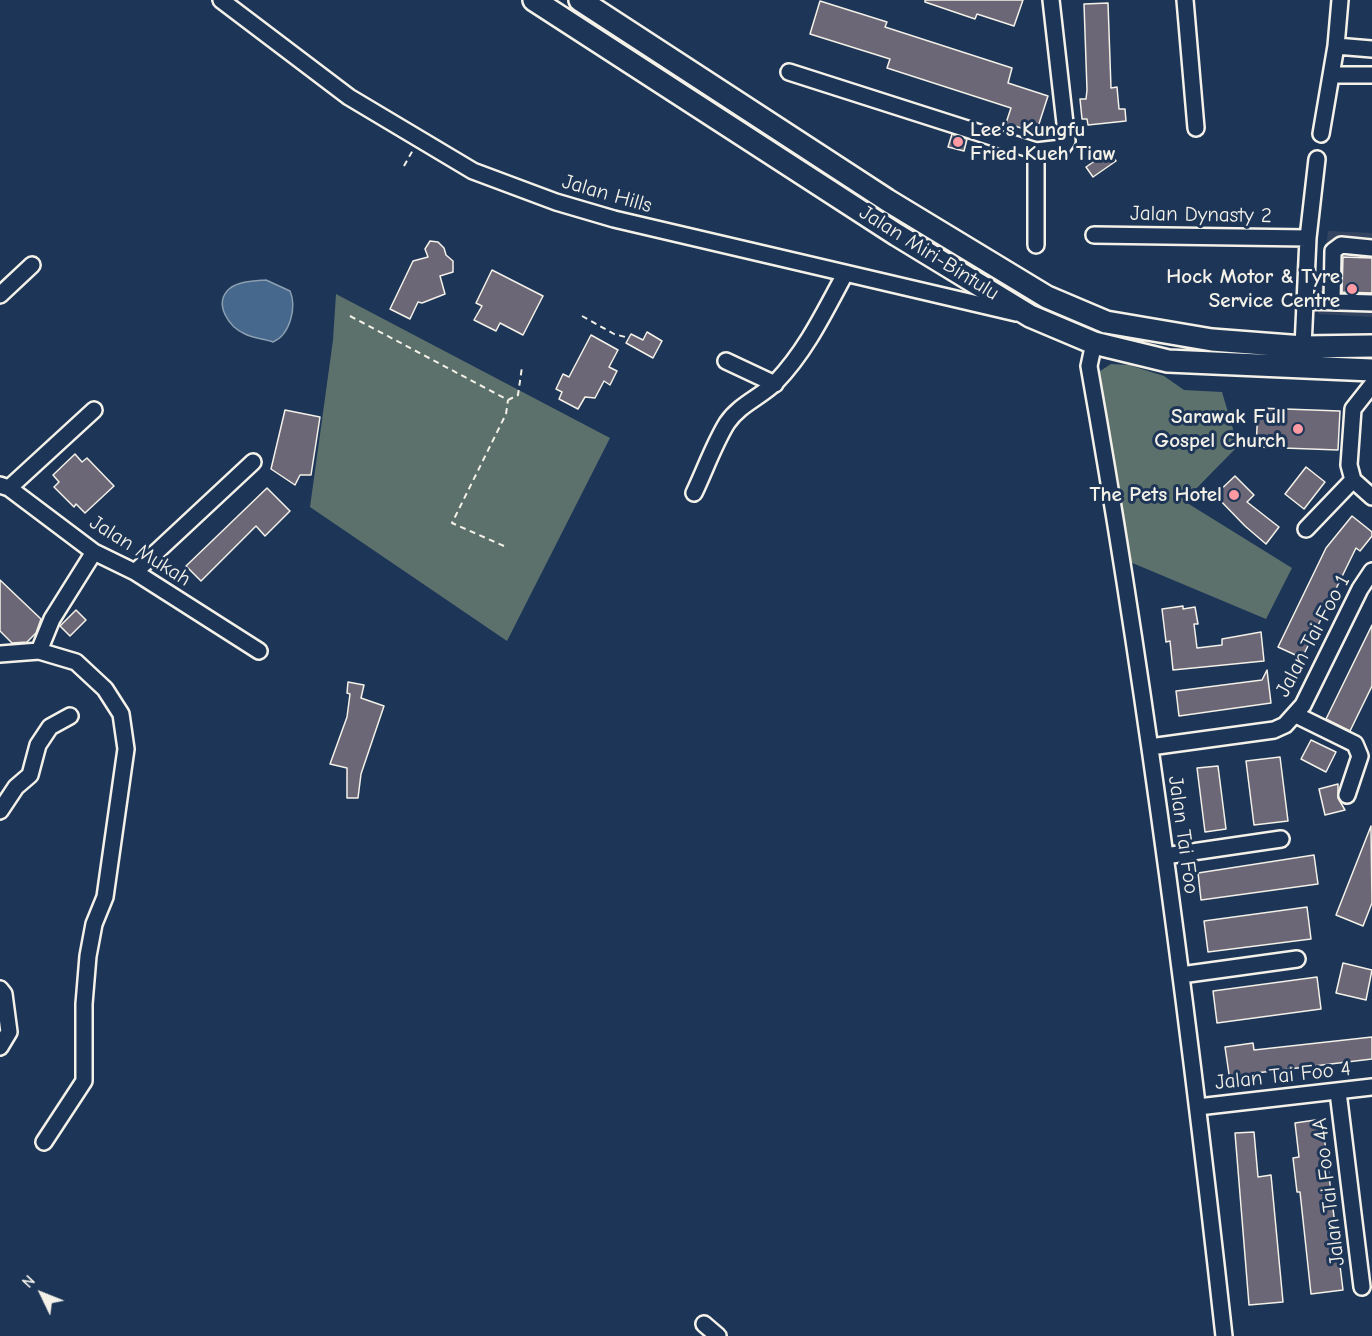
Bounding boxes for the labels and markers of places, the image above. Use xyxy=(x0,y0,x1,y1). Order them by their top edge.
place label: Lee’s Kungfu Fried Kueh Tiaw xyxy=(970,117,1116,167)
marker: Lee’s Kungfu Fried Kueh Tiaw xyxy=(951,135,965,149)
place label: Hock Motor & Tyre Service Centre xyxy=(1166,264,1340,314)
marker: Hock Motor & Tyre Service Centre xyxy=(1345,282,1359,296)
place label: Sarawak Full Gospel Church xyxy=(1154,404,1286,454)
marker: Sarawak Full Gospel Church xyxy=(1291,422,1305,436)
place label: The Pets Hotel xyxy=(1089,482,1222,508)
marker: The Pets Hotel xyxy=(1227,488,1241,502)

